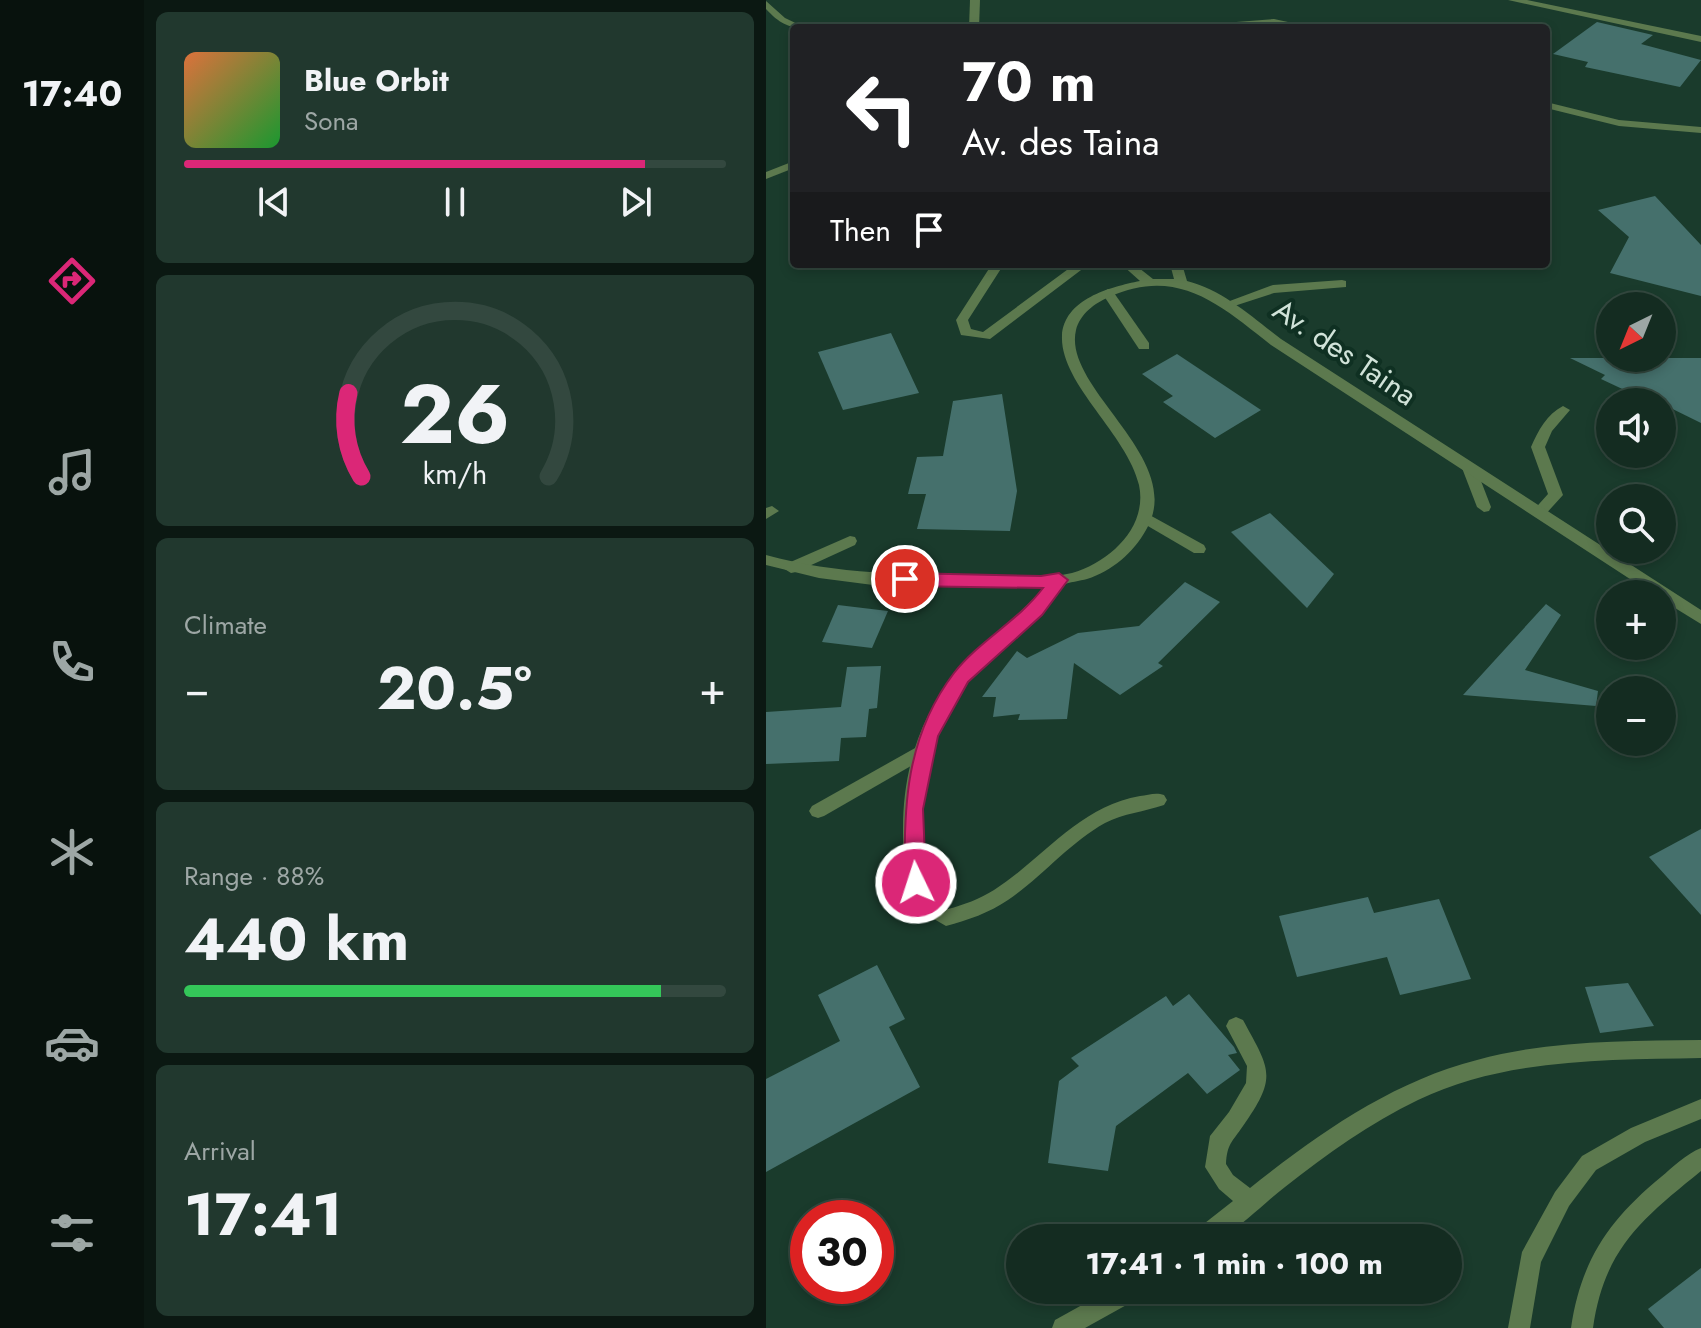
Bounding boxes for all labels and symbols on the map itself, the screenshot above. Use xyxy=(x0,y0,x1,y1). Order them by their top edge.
street label: Av. des Taina xyxy=(1265,288,1425,416)
north arrow xyxy=(1596,292,1676,372)
pin xyxy=(871,545,939,613)
position arrow xyxy=(874,841,958,925)
speed limit sign: 30 xyxy=(790,1200,894,1304)

